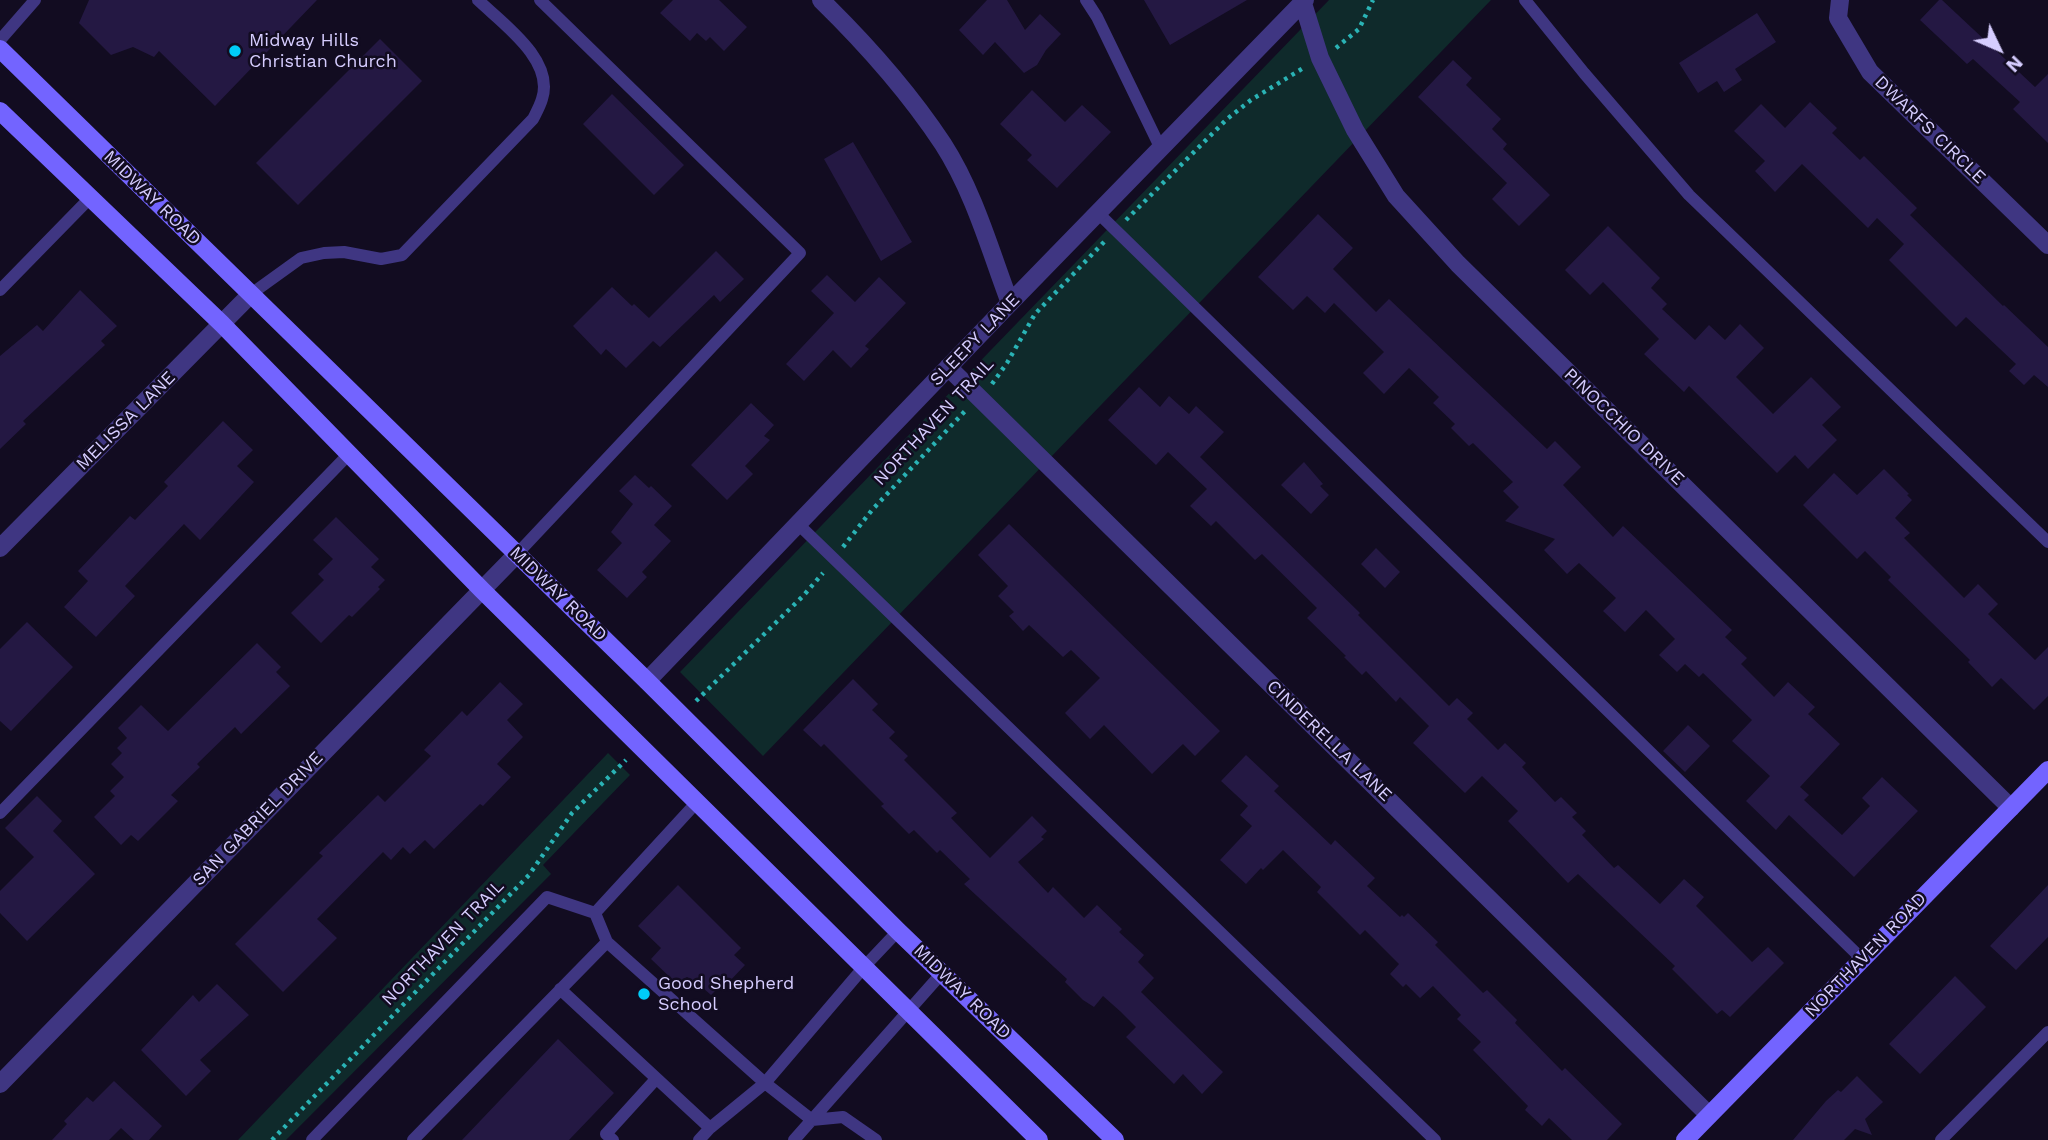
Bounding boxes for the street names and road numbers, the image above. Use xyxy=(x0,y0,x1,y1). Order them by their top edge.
street label: DWARFS CIRCLE xyxy=(1870,72,1990,188)
street label: MIDWAY ROAD xyxy=(99,146,205,250)
street label: SLEEPY LANE xyxy=(926,289,1024,391)
street label: NORTHAVEN TRAIL xyxy=(869,354,999,490)
street label: PINOCCHIO DRIVE xyxy=(1559,364,1689,490)
street label: MELISSA LANE xyxy=(72,367,180,475)
street label: MIDWAY ROAD xyxy=(505,542,611,646)
street label: CINDERELLA LANE xyxy=(1262,676,1396,806)
street label: SAN GABRIEL DRIVE xyxy=(188,747,328,891)
street label: NORTHAVEN TRAIL xyxy=(377,876,509,1010)
street label: NORTHAVEN ROAD xyxy=(1801,888,1931,1022)
street label: MIDWAY ROAD xyxy=(909,940,1015,1044)

